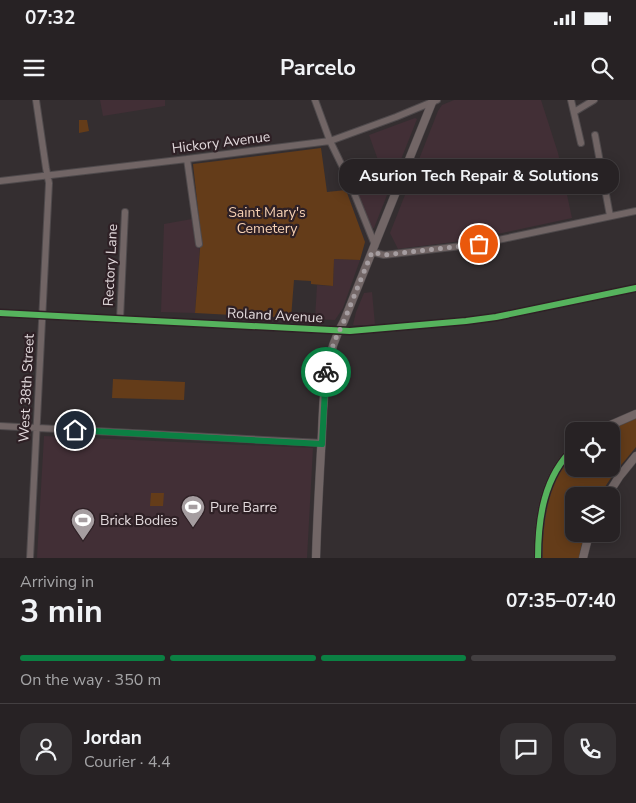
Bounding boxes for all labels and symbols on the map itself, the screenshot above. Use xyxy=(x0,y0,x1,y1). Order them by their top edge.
street label: Hickory Avenue xyxy=(171,127,271,158)
callout: Asurion Tech Repair & Solutions xyxy=(339,159,619,194)
park label: Saint Mary's Cemetery xyxy=(228,203,306,238)
street label: Rectory Lane xyxy=(99,223,122,307)
pin xyxy=(458,223,500,265)
street label: Roland Avenue xyxy=(227,304,323,327)
street label: West 38th Street xyxy=(14,333,39,443)
courier xyxy=(301,347,351,397)
pin xyxy=(54,409,96,451)
sports icon: Pure Barre xyxy=(180,494,206,528)
place label: Pure Barre xyxy=(210,498,277,517)
sports icon: Brick Bodies xyxy=(70,507,96,541)
place label: Brick Bodies xyxy=(100,511,178,530)

